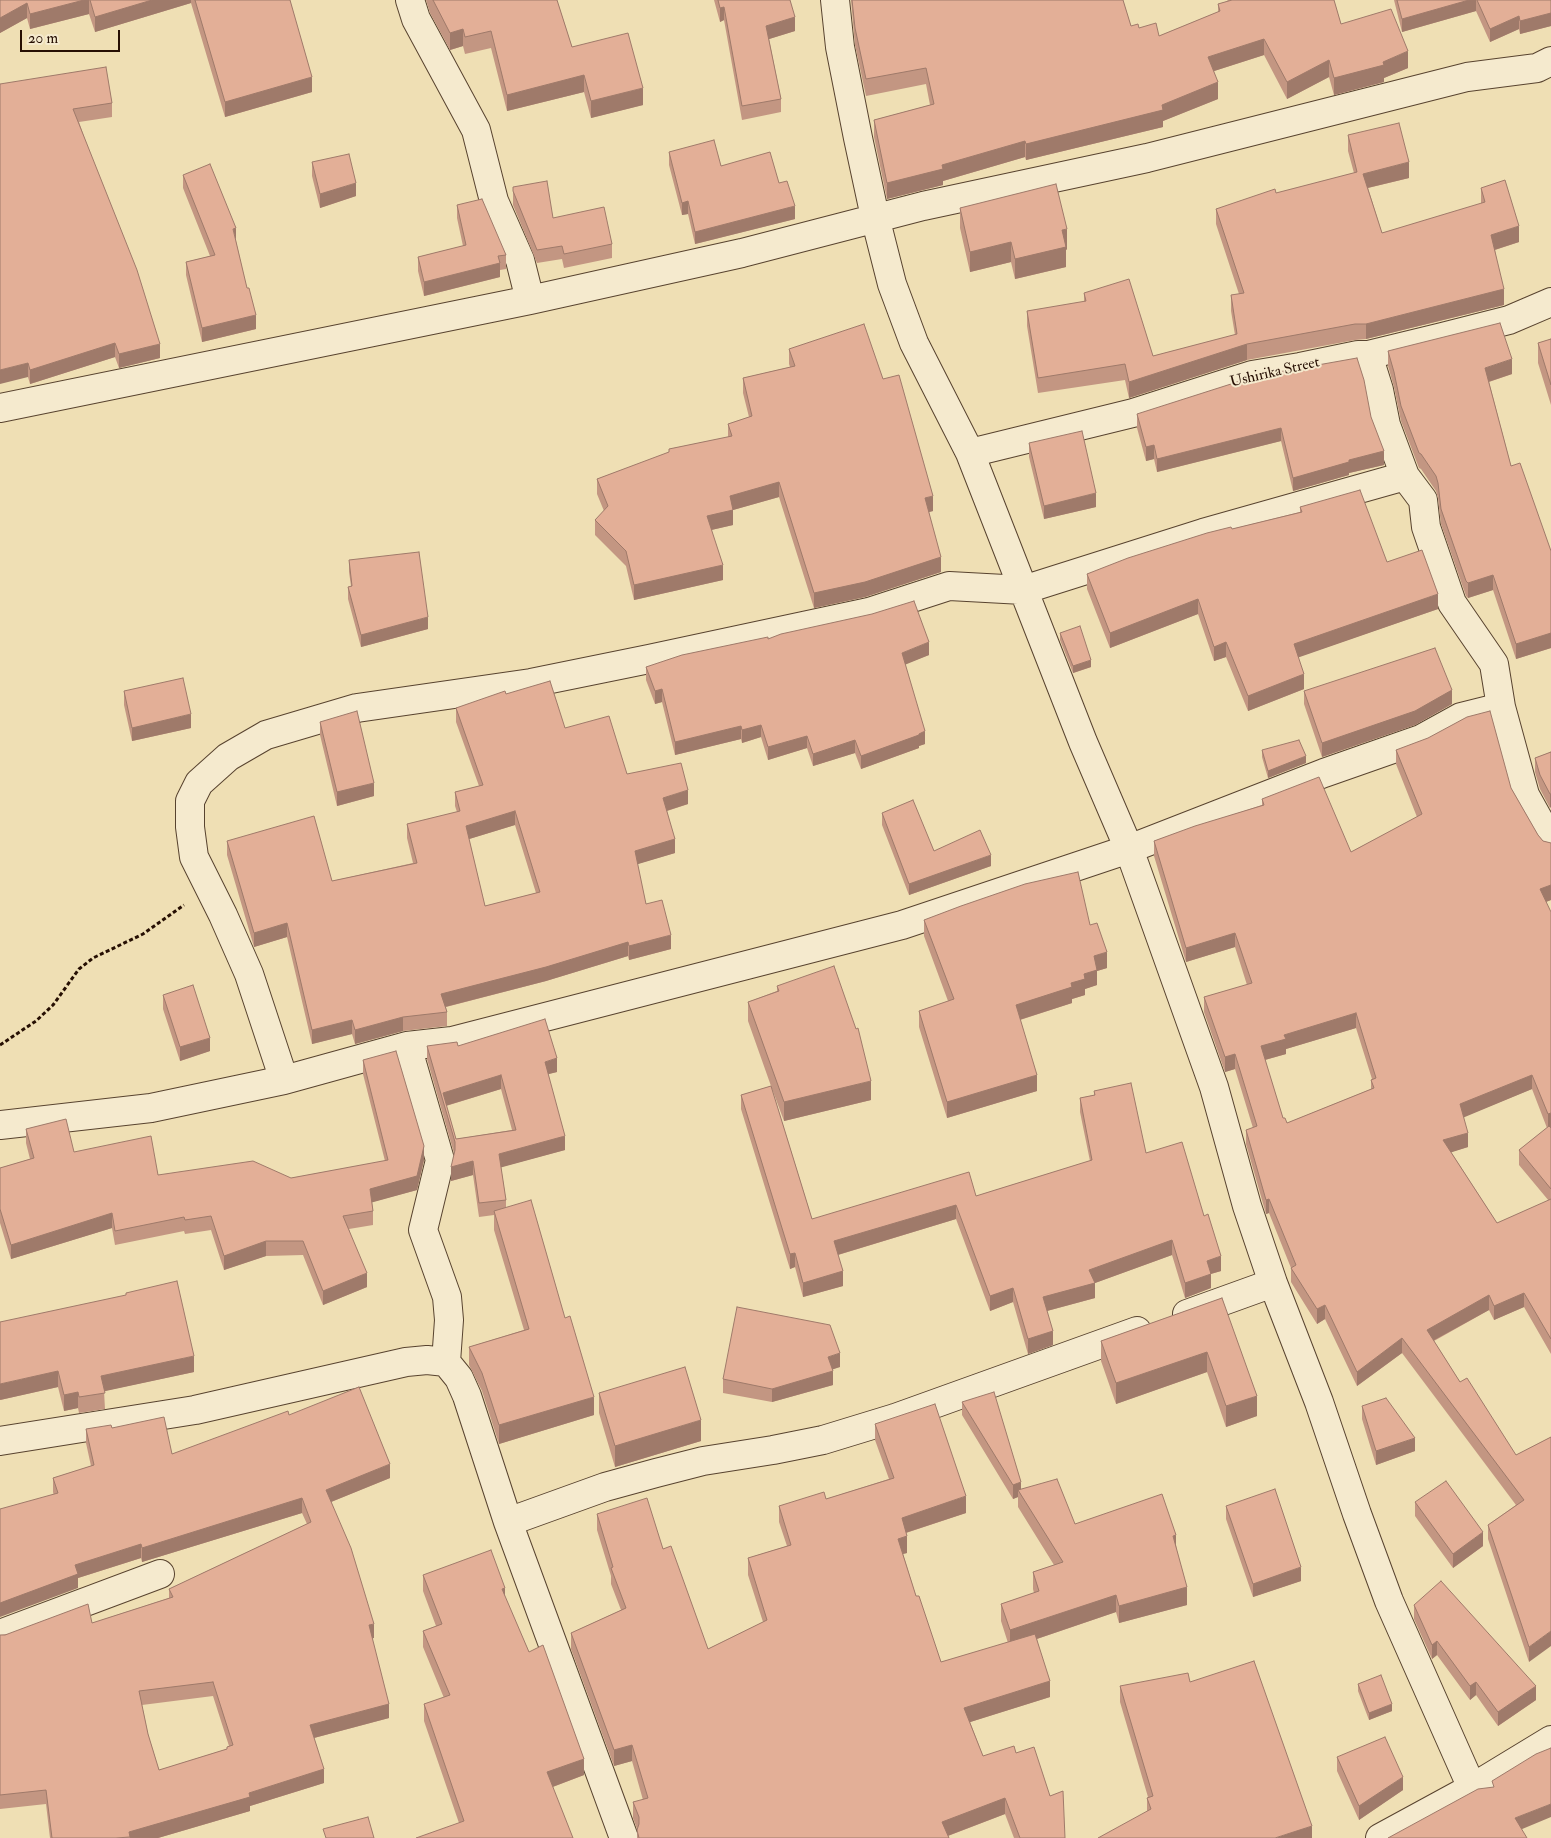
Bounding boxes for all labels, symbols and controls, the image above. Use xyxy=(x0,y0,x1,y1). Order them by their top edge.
scale bar xyxy=(22,20,122,52)
text: 20 m xyxy=(28,29,58,48)
street label: Ushirika Street xyxy=(1229,354,1321,392)

